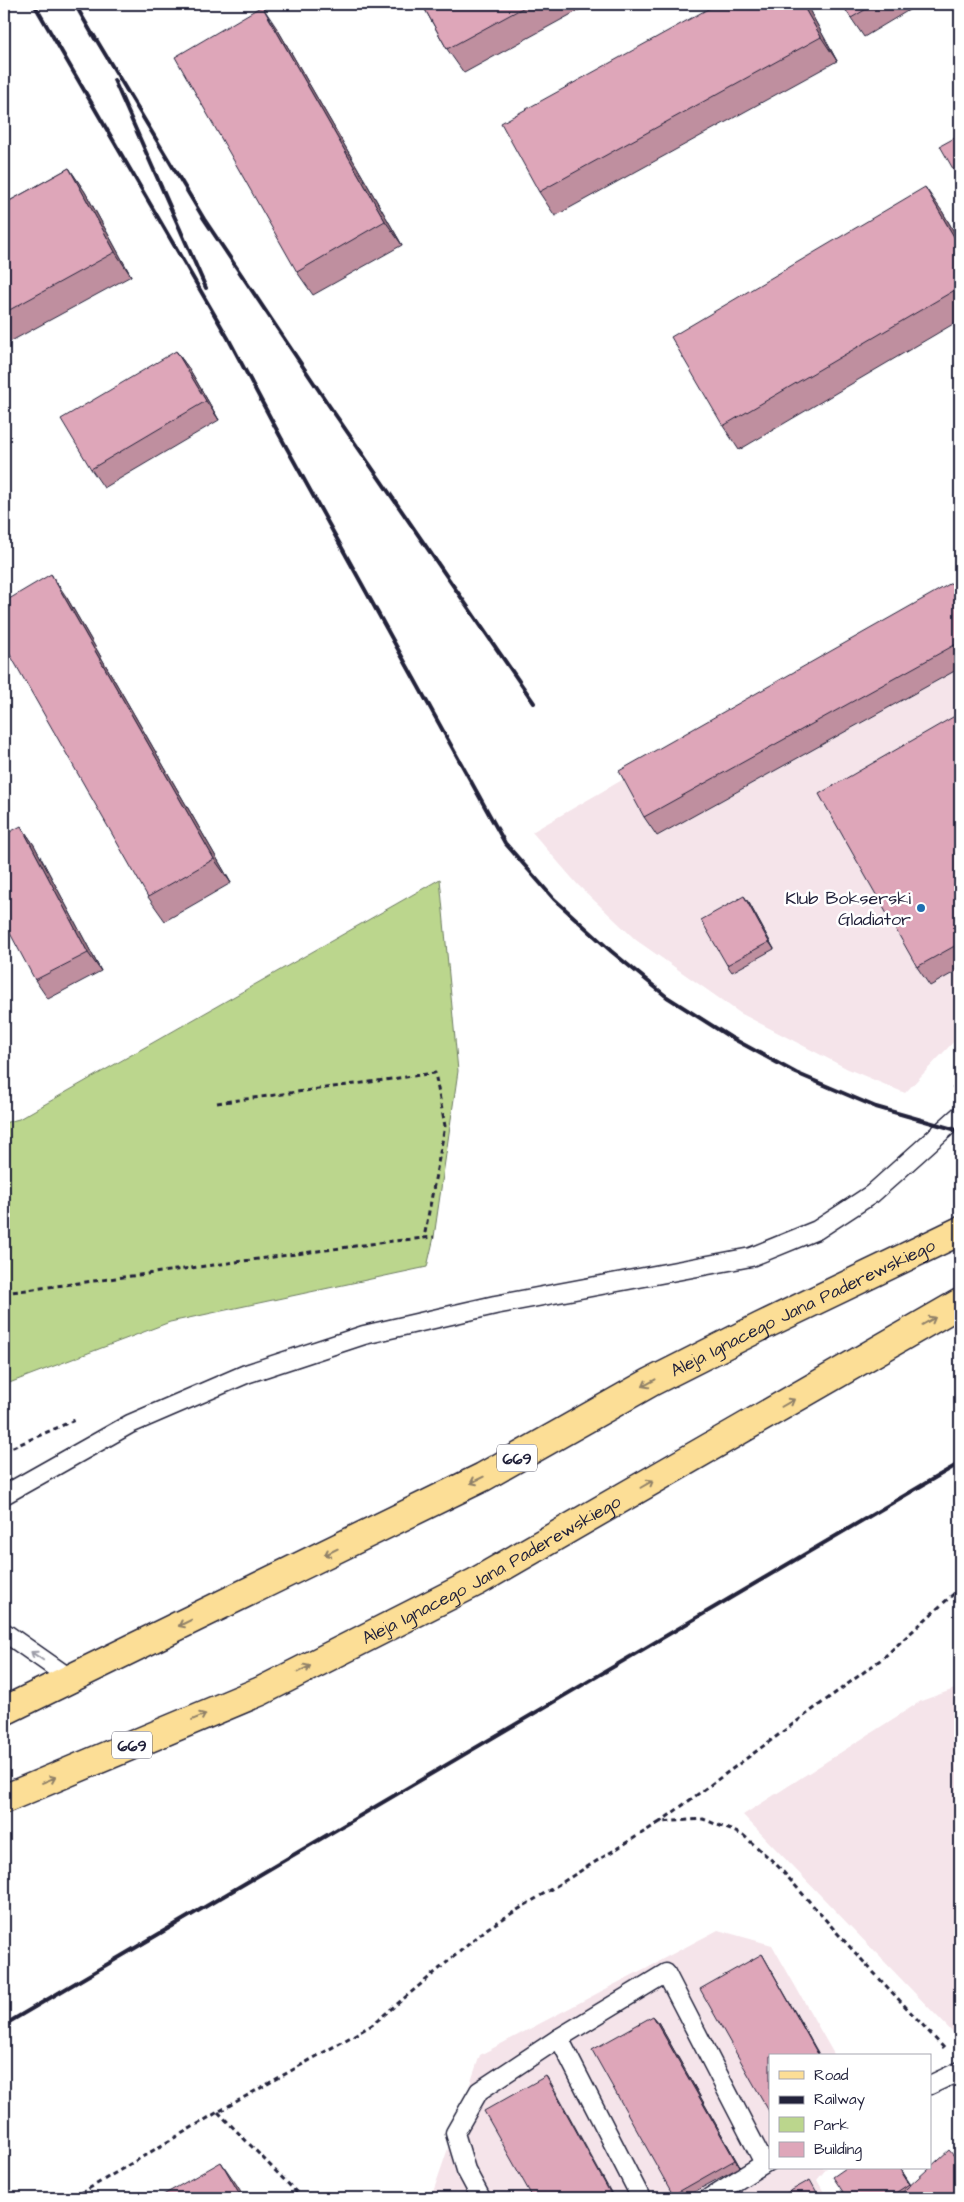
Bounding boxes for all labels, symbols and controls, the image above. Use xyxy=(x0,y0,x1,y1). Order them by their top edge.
place label: Klub Bokserski Gladiator xyxy=(785,886,911,932)
marker: Klub Bokserski Gladiator xyxy=(915,902,927,914)
street label: Aleja Ignacego Jana Paderewskiego xyxy=(666,1233,939,1383)
one-way arrow xyxy=(921,1316,935,1326)
one-way arrow xyxy=(642,1378,657,1388)
one-way arrow xyxy=(780,1397,795,1407)
road number: 669 xyxy=(497,1445,537,1472)
one-way arrow xyxy=(470,1476,485,1485)
one-way arrow xyxy=(640,1479,655,1489)
street label: Aleja Ignacego Jana Paderewskiego xyxy=(358,1489,625,1651)
one-way arrow xyxy=(324,1547,339,1557)
one-way arrow xyxy=(178,1618,193,1628)
one-way arrow xyxy=(31,1651,45,1661)
one-way arrow xyxy=(296,1664,311,1673)
one-way arrow xyxy=(190,1712,206,1721)
road number: 669 xyxy=(112,1732,152,1758)
one-way arrow xyxy=(41,1774,56,1784)
legend xyxy=(769,2054,932,2170)
text: Road xyxy=(814,2065,849,2086)
text: Railway xyxy=(814,2089,865,2111)
text: Park xyxy=(814,2115,849,2136)
text: Building xyxy=(814,2139,862,2161)

